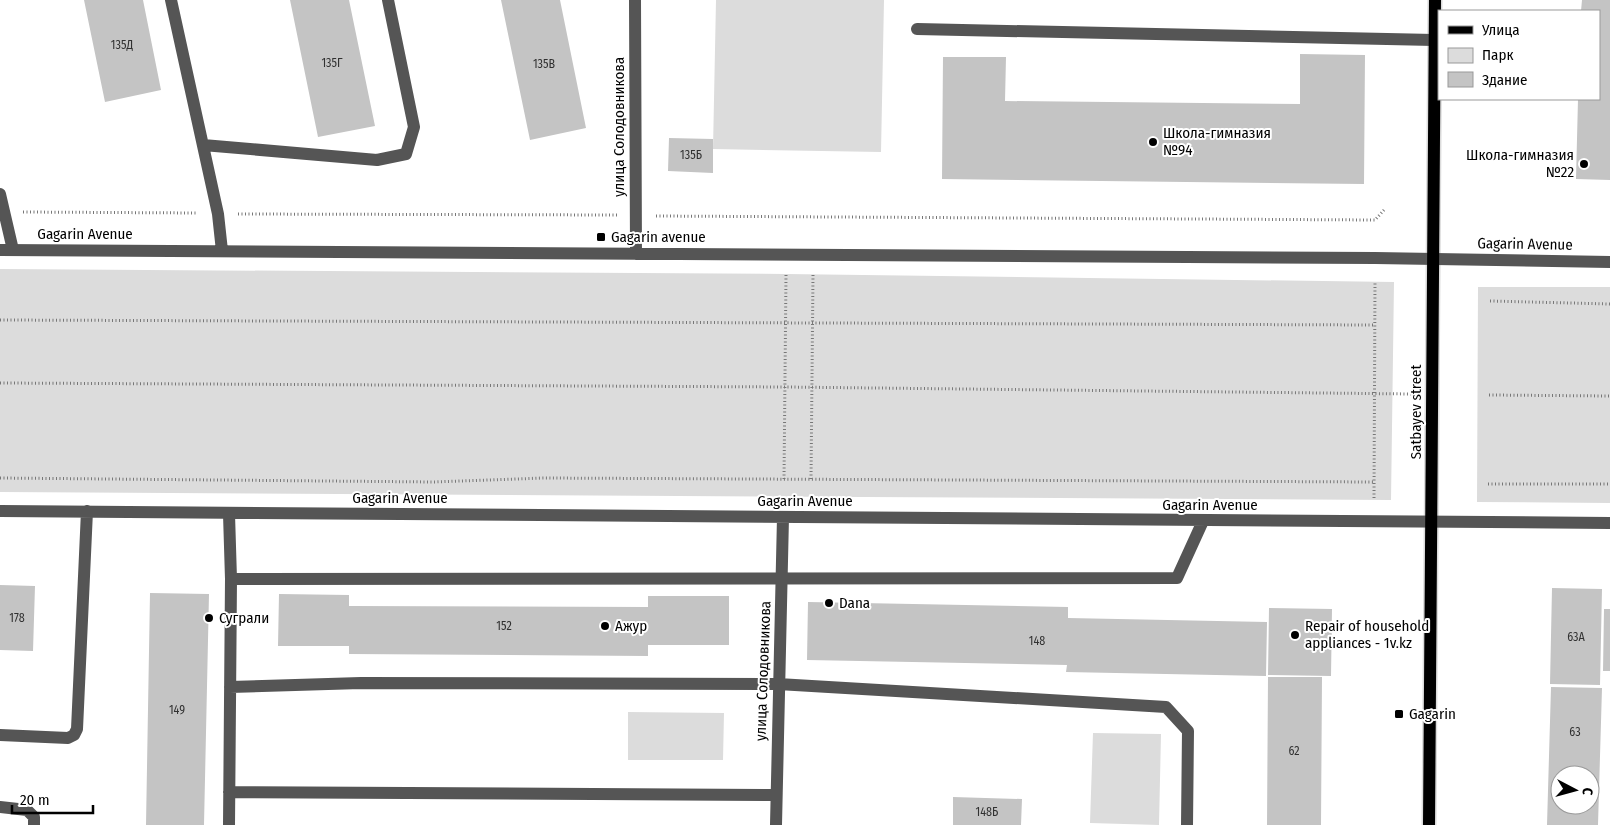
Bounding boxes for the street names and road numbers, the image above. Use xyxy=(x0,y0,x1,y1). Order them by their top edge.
street label: улица Солодовникова xyxy=(610,57,628,197)
street label: Gagarin Avenue xyxy=(37,225,133,243)
street label: Gagarin Avenue xyxy=(1477,234,1573,254)
street label: Satbayev street xyxy=(1407,365,1425,459)
street label: Gagarin Avenue xyxy=(352,489,448,507)
street label: Gagarin Avenue xyxy=(757,492,853,510)
street label: Gagarin Avenue xyxy=(1162,496,1258,514)
street label: улица Солодовникова xyxy=(752,601,774,741)

